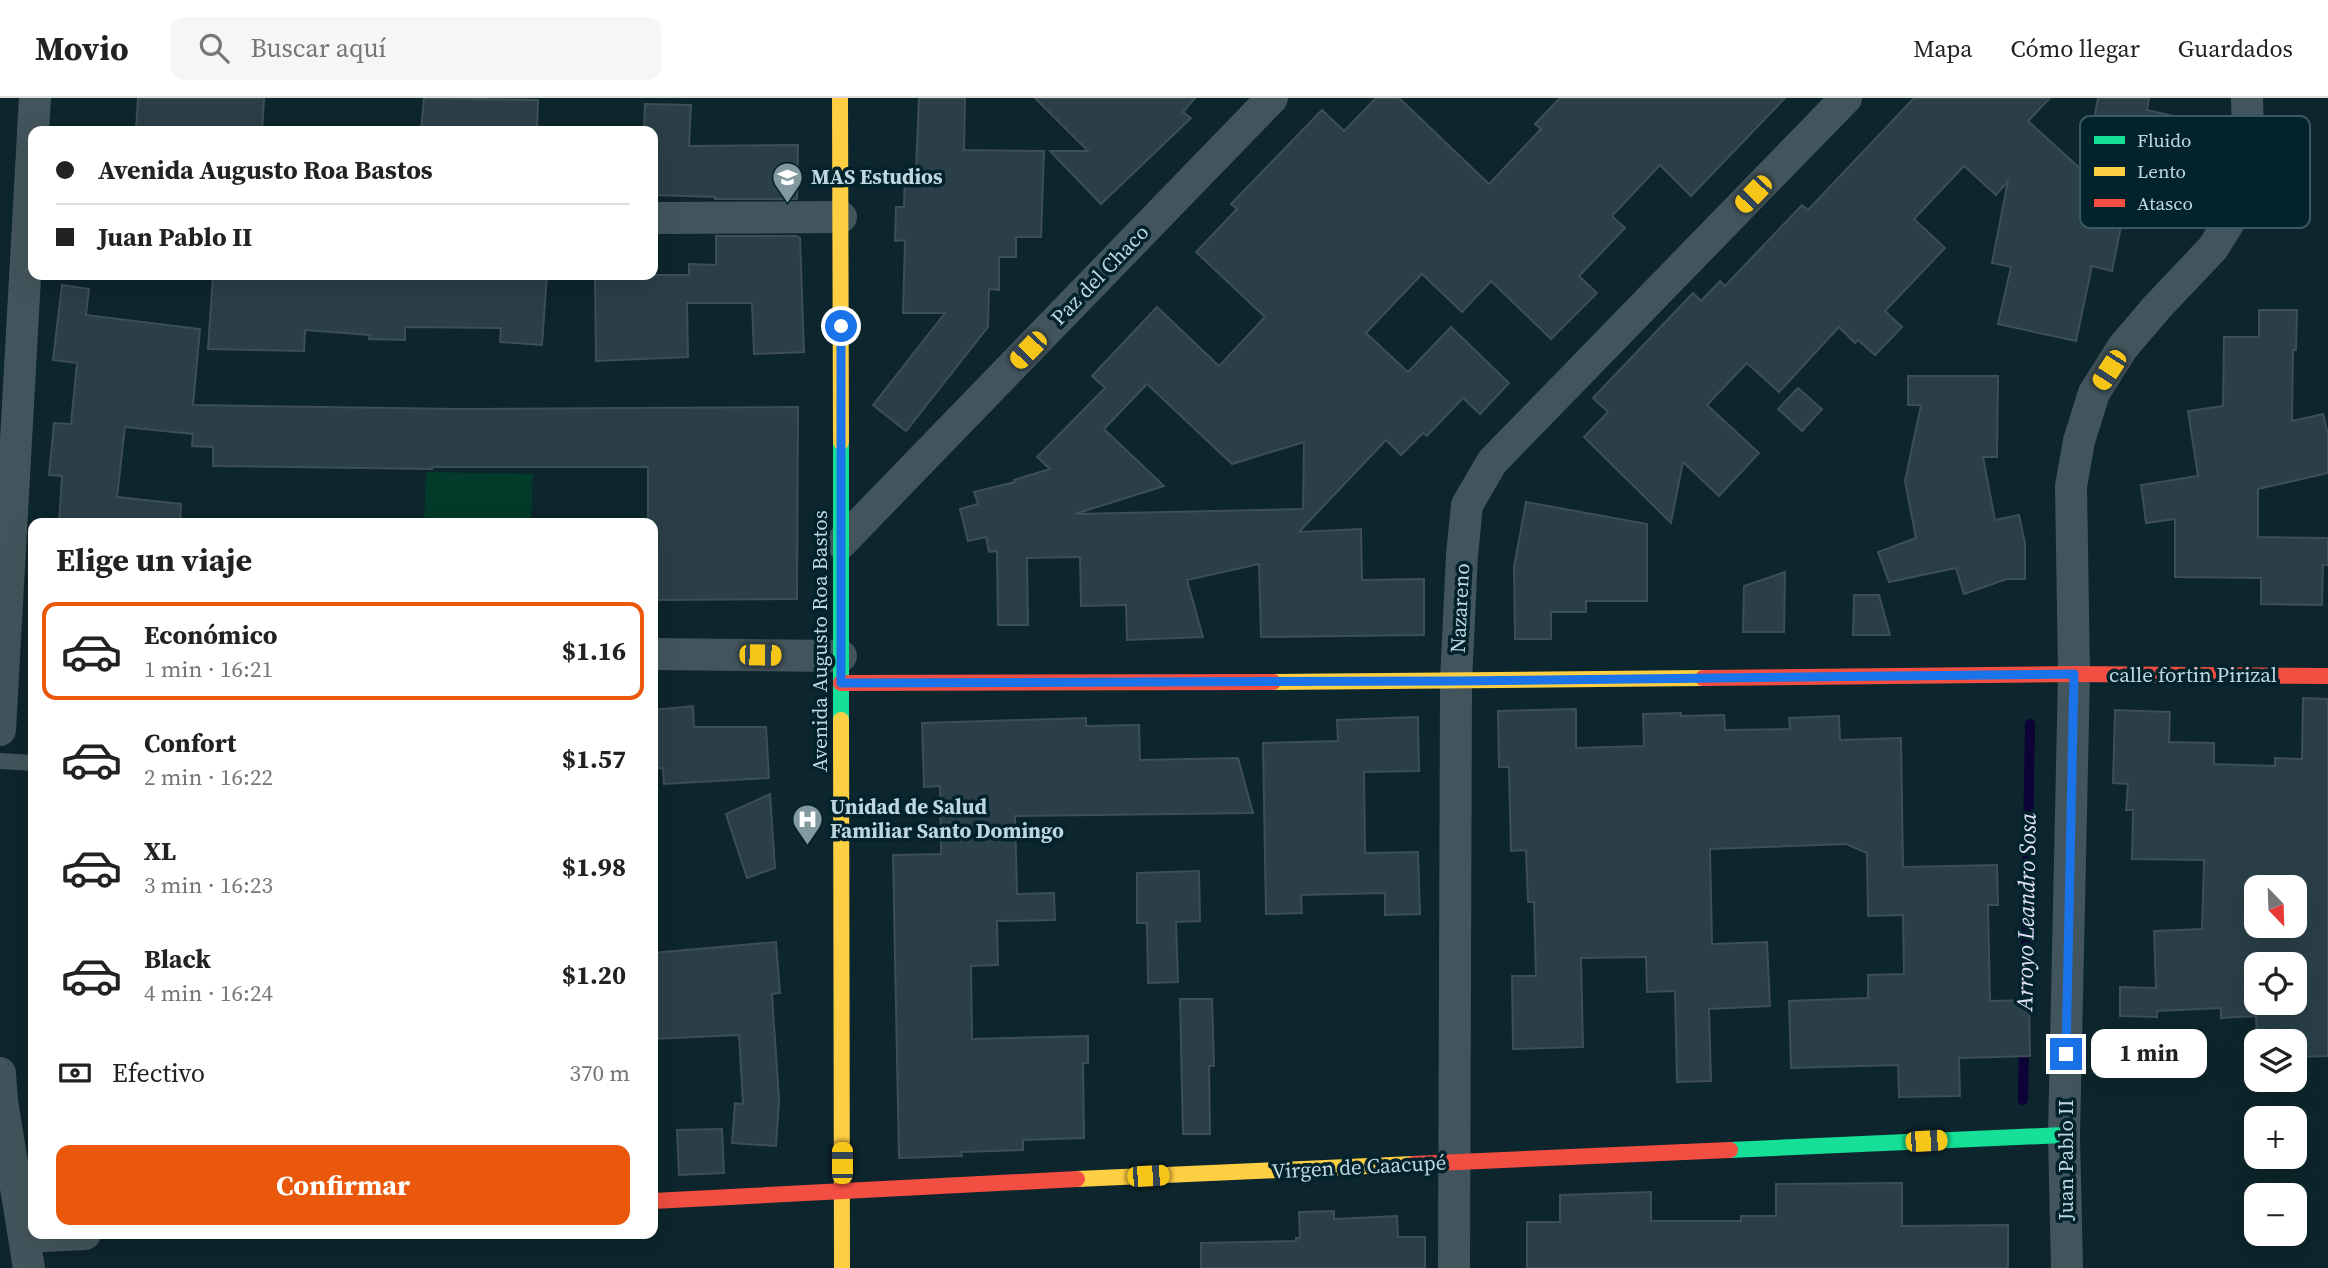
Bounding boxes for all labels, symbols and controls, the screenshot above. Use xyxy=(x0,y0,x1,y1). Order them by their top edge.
search box xyxy=(171,17,661,80)
text: Movio xyxy=(35,26,129,71)
icon: search xyxy=(195,29,233,67)
text: Buscar aquí xyxy=(251,30,386,66)
text: Mapa xyxy=(1913,32,1972,65)
text: Cómo llegar xyxy=(2010,32,2140,65)
text: Guardados xyxy=(2178,32,2293,65)
legend xyxy=(2080,116,2310,228)
text: Fluido xyxy=(2137,127,2191,153)
text: Avenida Augusto Roa Bastos xyxy=(98,152,433,188)
text: Lento xyxy=(2137,158,2186,184)
school or university icon: MAS Estudios xyxy=(771,160,805,204)
place label: MAS Estudios xyxy=(811,162,943,191)
car xyxy=(1731,172,1776,216)
text: Atasco xyxy=(2137,190,2193,216)
street label: Paz del Chaco xyxy=(1044,218,1155,331)
text: Juan Pablo II xyxy=(98,219,252,255)
route start xyxy=(825,310,857,342)
car xyxy=(1006,328,1051,372)
car xyxy=(2089,347,2130,393)
street label: Avenida Augusto Roa Bastos xyxy=(805,510,834,772)
text: Elige un viaje xyxy=(56,538,252,582)
street label: Nazareno xyxy=(1443,562,1476,654)
text: Económico xyxy=(144,617,277,653)
icon: car xyxy=(60,620,123,683)
text: $1.16 xyxy=(562,633,626,669)
car xyxy=(739,644,782,666)
text: 1 min · 16:21 xyxy=(144,653,273,685)
street label: calle fortin Pirizal xyxy=(2109,660,2277,689)
text: Confort xyxy=(144,725,236,761)
icon: car xyxy=(60,728,123,791)
text: $1.57 xyxy=(562,741,626,777)
text: 2 min · 16:22 xyxy=(144,761,273,793)
place label: Unidad de Salud Familiar Santo Domingo xyxy=(830,792,1064,845)
hospital icon: Unidad de Salud Familiar Santo Domingo xyxy=(790,802,824,846)
water label: Arroyo Leandro Sosa xyxy=(2008,813,2044,1013)
text: XL xyxy=(144,833,176,869)
icon: car xyxy=(60,836,123,899)
text: $1.98 xyxy=(562,849,626,885)
text: 3 min · 16:23 xyxy=(144,869,273,901)
north arrow xyxy=(2244,875,2306,938)
map controls xyxy=(2244,875,2307,1246)
text: Black xyxy=(144,941,211,977)
icon: car xyxy=(60,944,123,1007)
button: locate xyxy=(2244,952,2307,1015)
text: $1.20 xyxy=(562,957,626,993)
text: 4 min · 16:24 xyxy=(144,977,273,1009)
button: layers xyxy=(2244,1029,2307,1092)
callout: 1 min xyxy=(2090,1030,2206,1079)
text: 1 min xyxy=(2119,1037,2179,1069)
route end xyxy=(2050,1038,2082,1070)
icon: cash xyxy=(56,1054,94,1092)
text: Efectivo xyxy=(112,1055,205,1091)
text: 370 m xyxy=(569,1057,630,1089)
street label: Juan Pablo II xyxy=(2051,1100,2080,1221)
button: + xyxy=(2244,1106,2307,1169)
car xyxy=(1905,1129,1948,1153)
car xyxy=(832,1142,853,1184)
button: Confirmar xyxy=(56,1145,630,1225)
street label: Virgen de Caacupé xyxy=(1271,1147,1447,1186)
car xyxy=(1127,1164,1170,1188)
button: − xyxy=(2244,1183,2307,1246)

